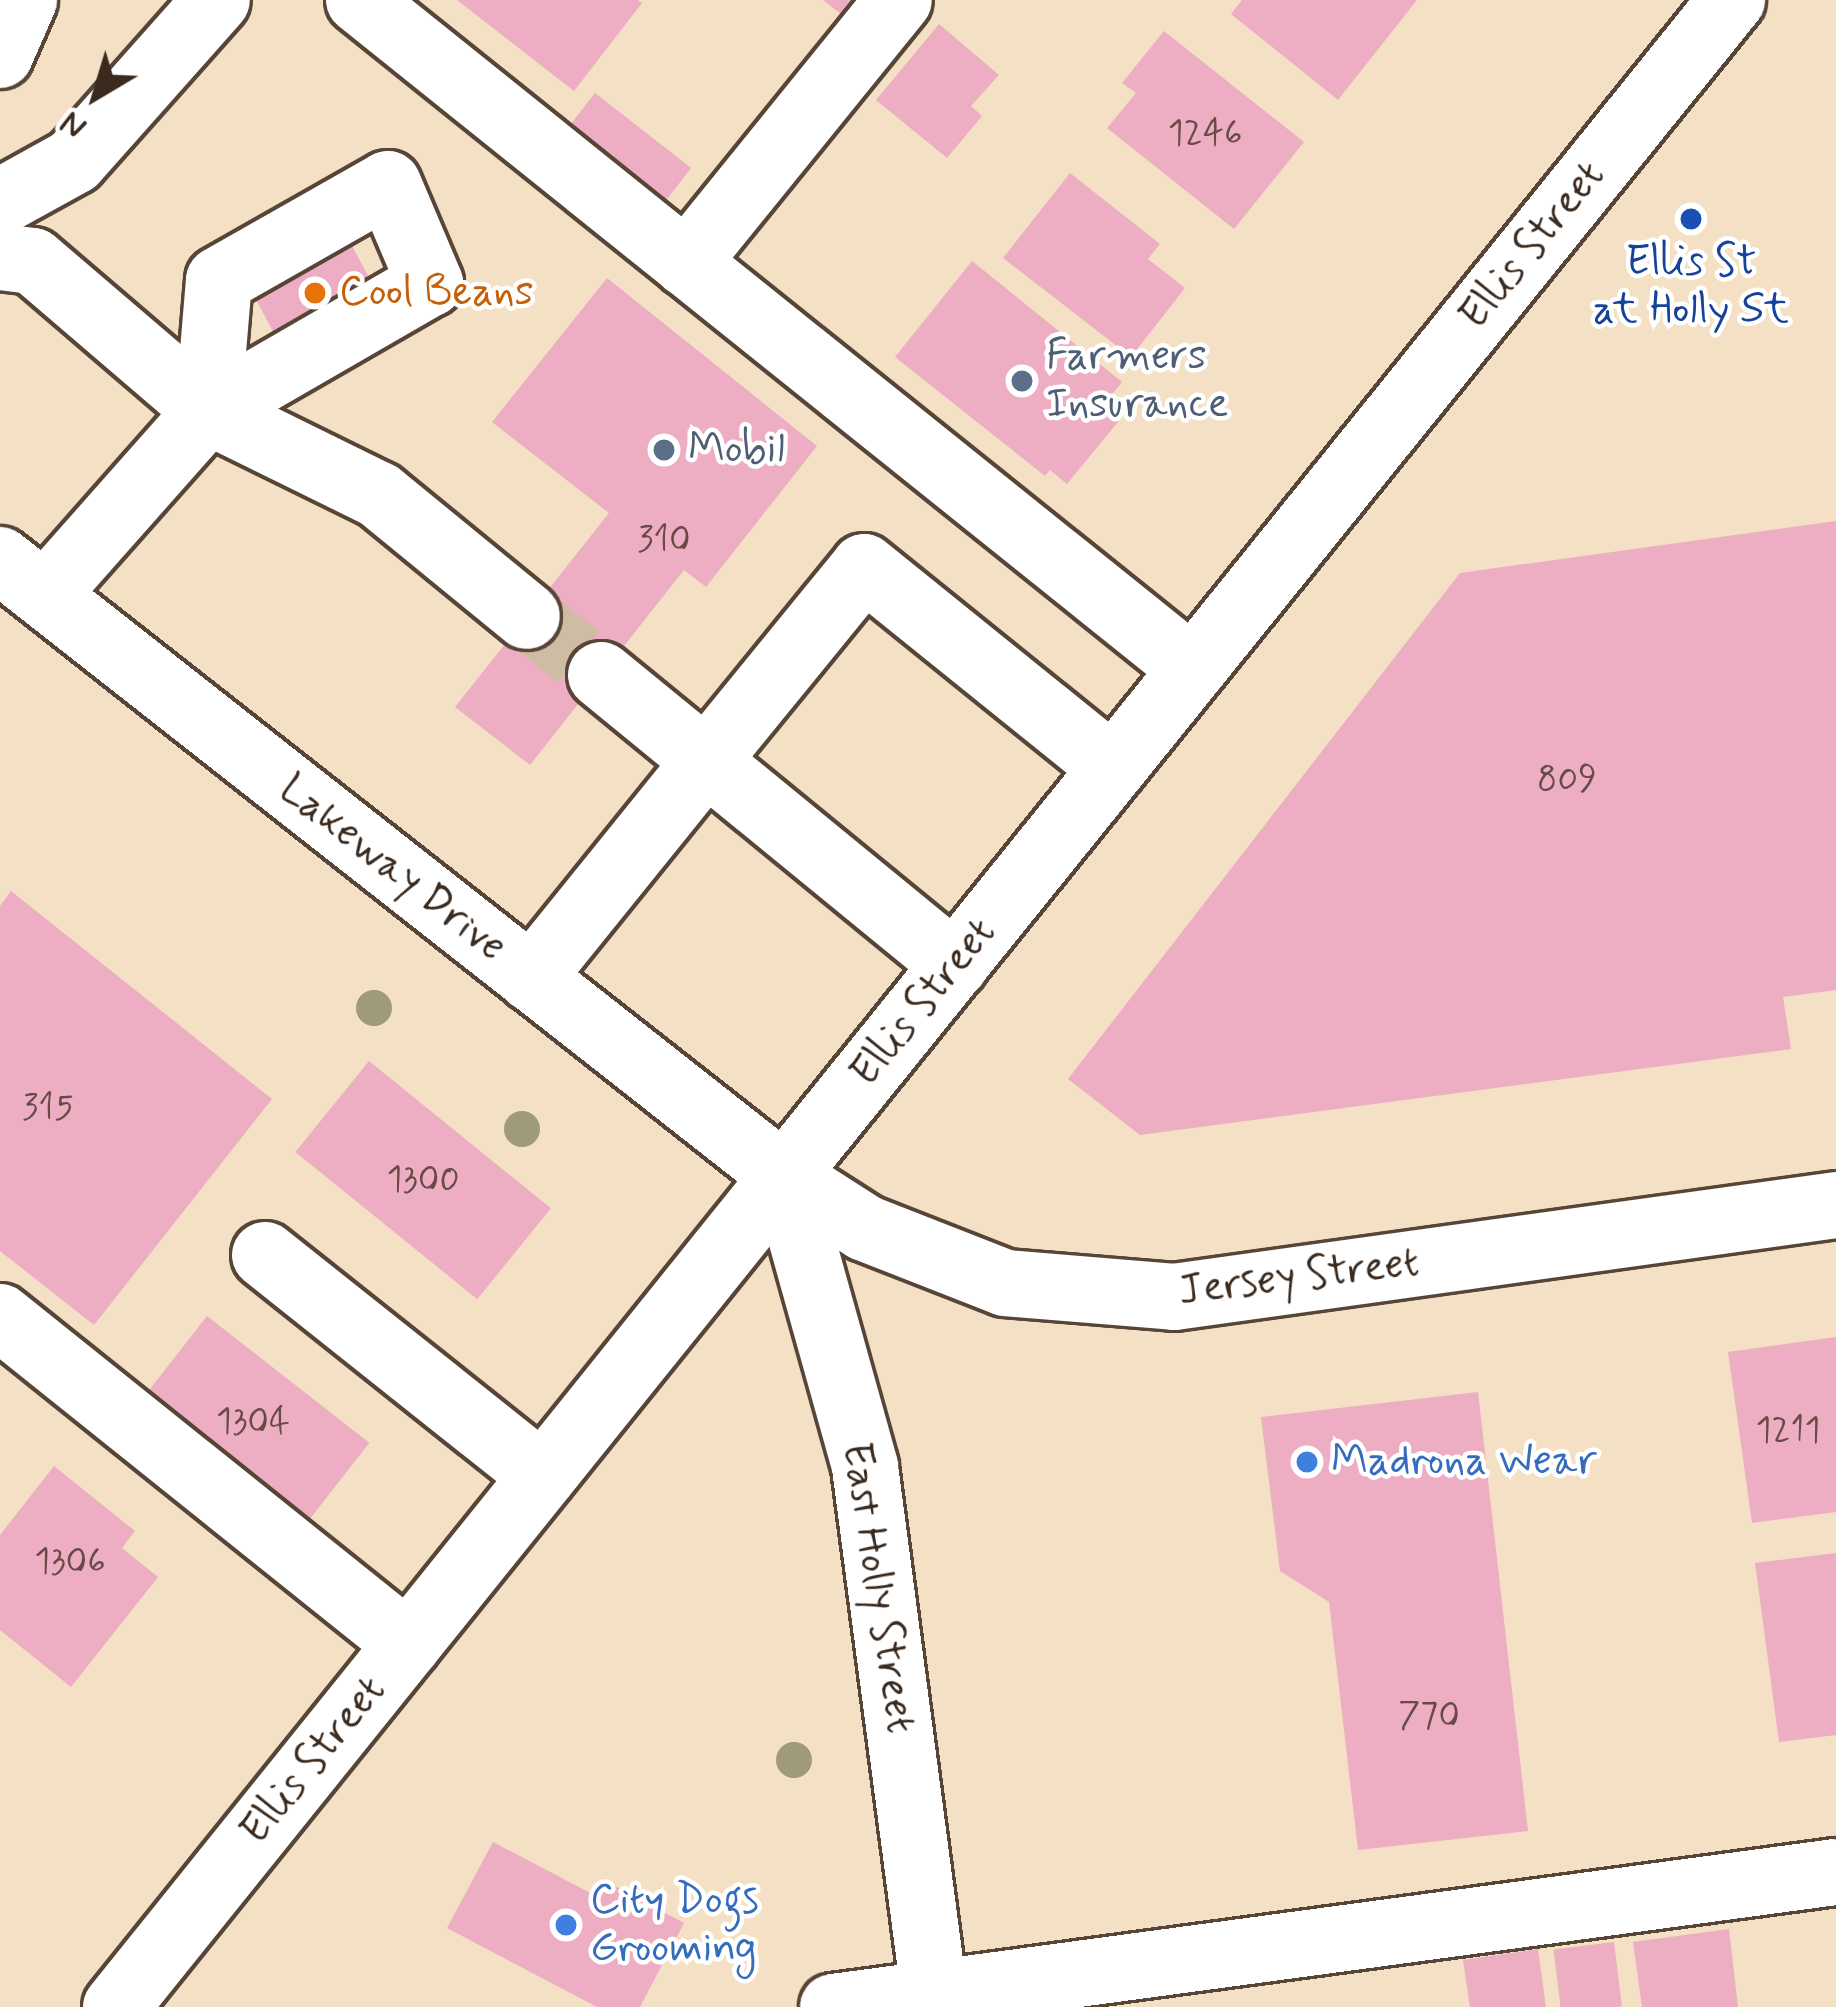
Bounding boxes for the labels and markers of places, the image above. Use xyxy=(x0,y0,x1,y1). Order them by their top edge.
marker: Ellis St at Holly St xyxy=(1678,206,1704,232)
place label: Ellis St at Holly St xyxy=(1596,238,1786,336)
place label: Cool Beans xyxy=(339,268,532,318)
marker: Cool Beans xyxy=(302,280,328,306)
place label: Farmers Insurance xyxy=(1046,332,1228,430)
marker: Farmers Insurance xyxy=(1009,368,1035,394)
place label: Mobil xyxy=(688,425,785,475)
marker: Mobil xyxy=(651,437,677,463)
place label: Madrona Wear xyxy=(1331,1437,1593,1487)
marker: Madrona Wear xyxy=(1294,1449,1320,1475)
place label: City Dogs Grooming xyxy=(590,1876,759,1974)
marker: City Dogs Grooming xyxy=(553,1912,579,1938)

